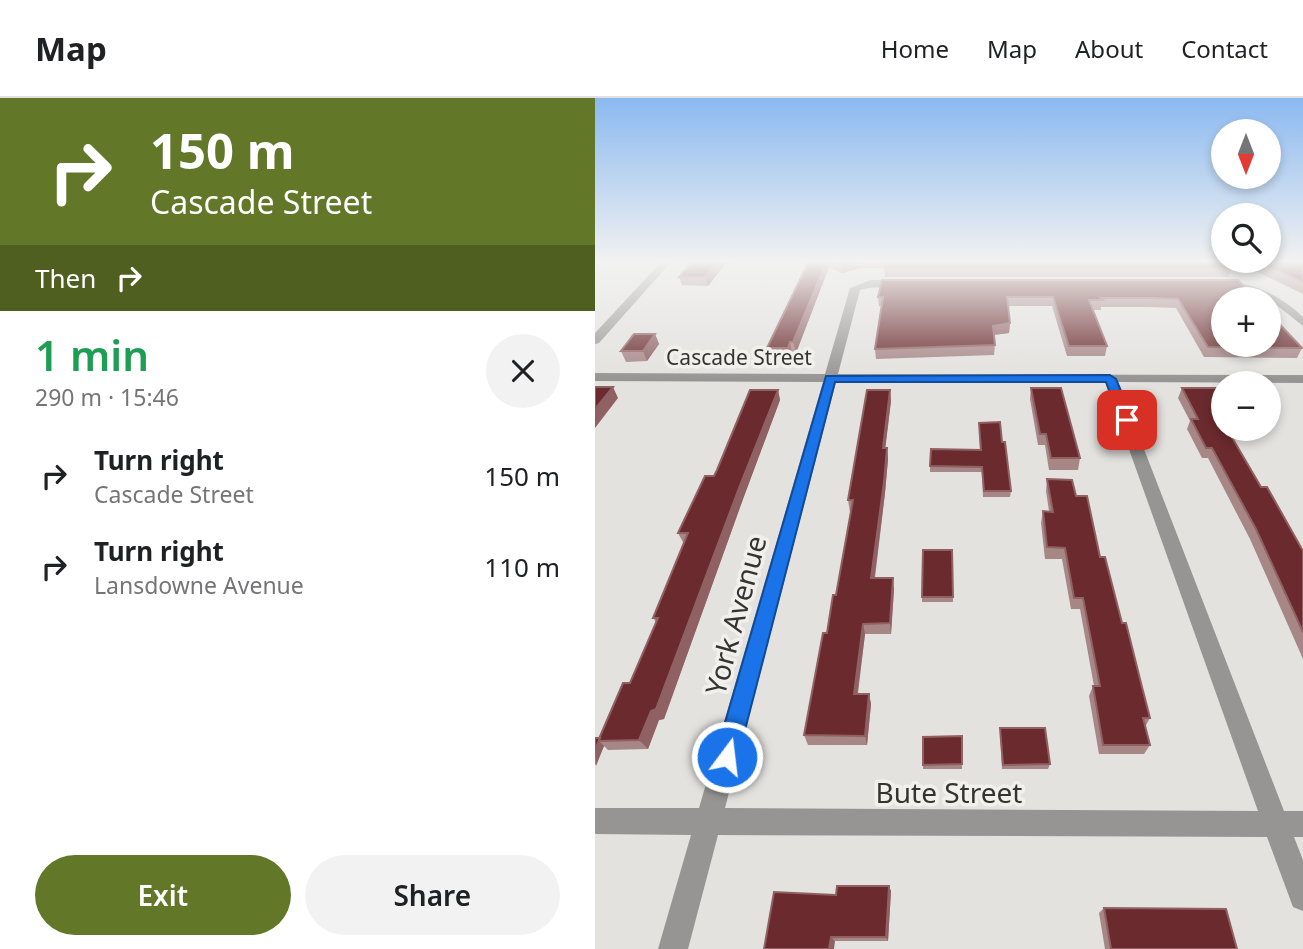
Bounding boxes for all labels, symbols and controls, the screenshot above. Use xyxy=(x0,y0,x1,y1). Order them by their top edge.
text: Map xyxy=(35,26,107,71)
text: Home xyxy=(881,32,949,65)
text: Map xyxy=(987,32,1037,65)
text: About xyxy=(1075,32,1143,65)
text: Contact xyxy=(1181,32,1268,65)
text: 150 m xyxy=(150,117,295,183)
north arrow xyxy=(1211,119,1281,189)
map controls xyxy=(1211,119,1281,441)
icon: right xyxy=(35,126,126,217)
text: Cascade Street xyxy=(150,180,372,223)
button: search xyxy=(1211,203,1281,273)
icon: right xyxy=(110,259,148,297)
text: Then xyxy=(35,260,96,296)
button: + xyxy=(1211,287,1281,357)
text: 1 min xyxy=(35,326,149,383)
button: close xyxy=(486,334,560,408)
street label: Cascade Street xyxy=(666,343,812,371)
button: − xyxy=(1211,371,1281,441)
text: 290 m · 15:46 xyxy=(35,381,179,413)
pin xyxy=(1097,390,1157,450)
icon: arrive xyxy=(1108,401,1146,439)
text: Turn right xyxy=(94,442,224,478)
icon: right xyxy=(35,457,73,495)
text: 150 m xyxy=(484,458,560,494)
text: Cascade Street xyxy=(94,478,254,510)
street label: York Avenue xyxy=(695,531,775,699)
text: Turn right xyxy=(94,533,224,569)
icon: right xyxy=(35,548,73,586)
text: 110 m xyxy=(484,549,560,585)
text: Lansdowne Avenue xyxy=(94,569,304,601)
position arrow xyxy=(690,720,764,794)
street label: Bute Street xyxy=(876,773,1022,811)
button: Exit xyxy=(35,855,291,935)
button: Share xyxy=(305,855,560,935)

